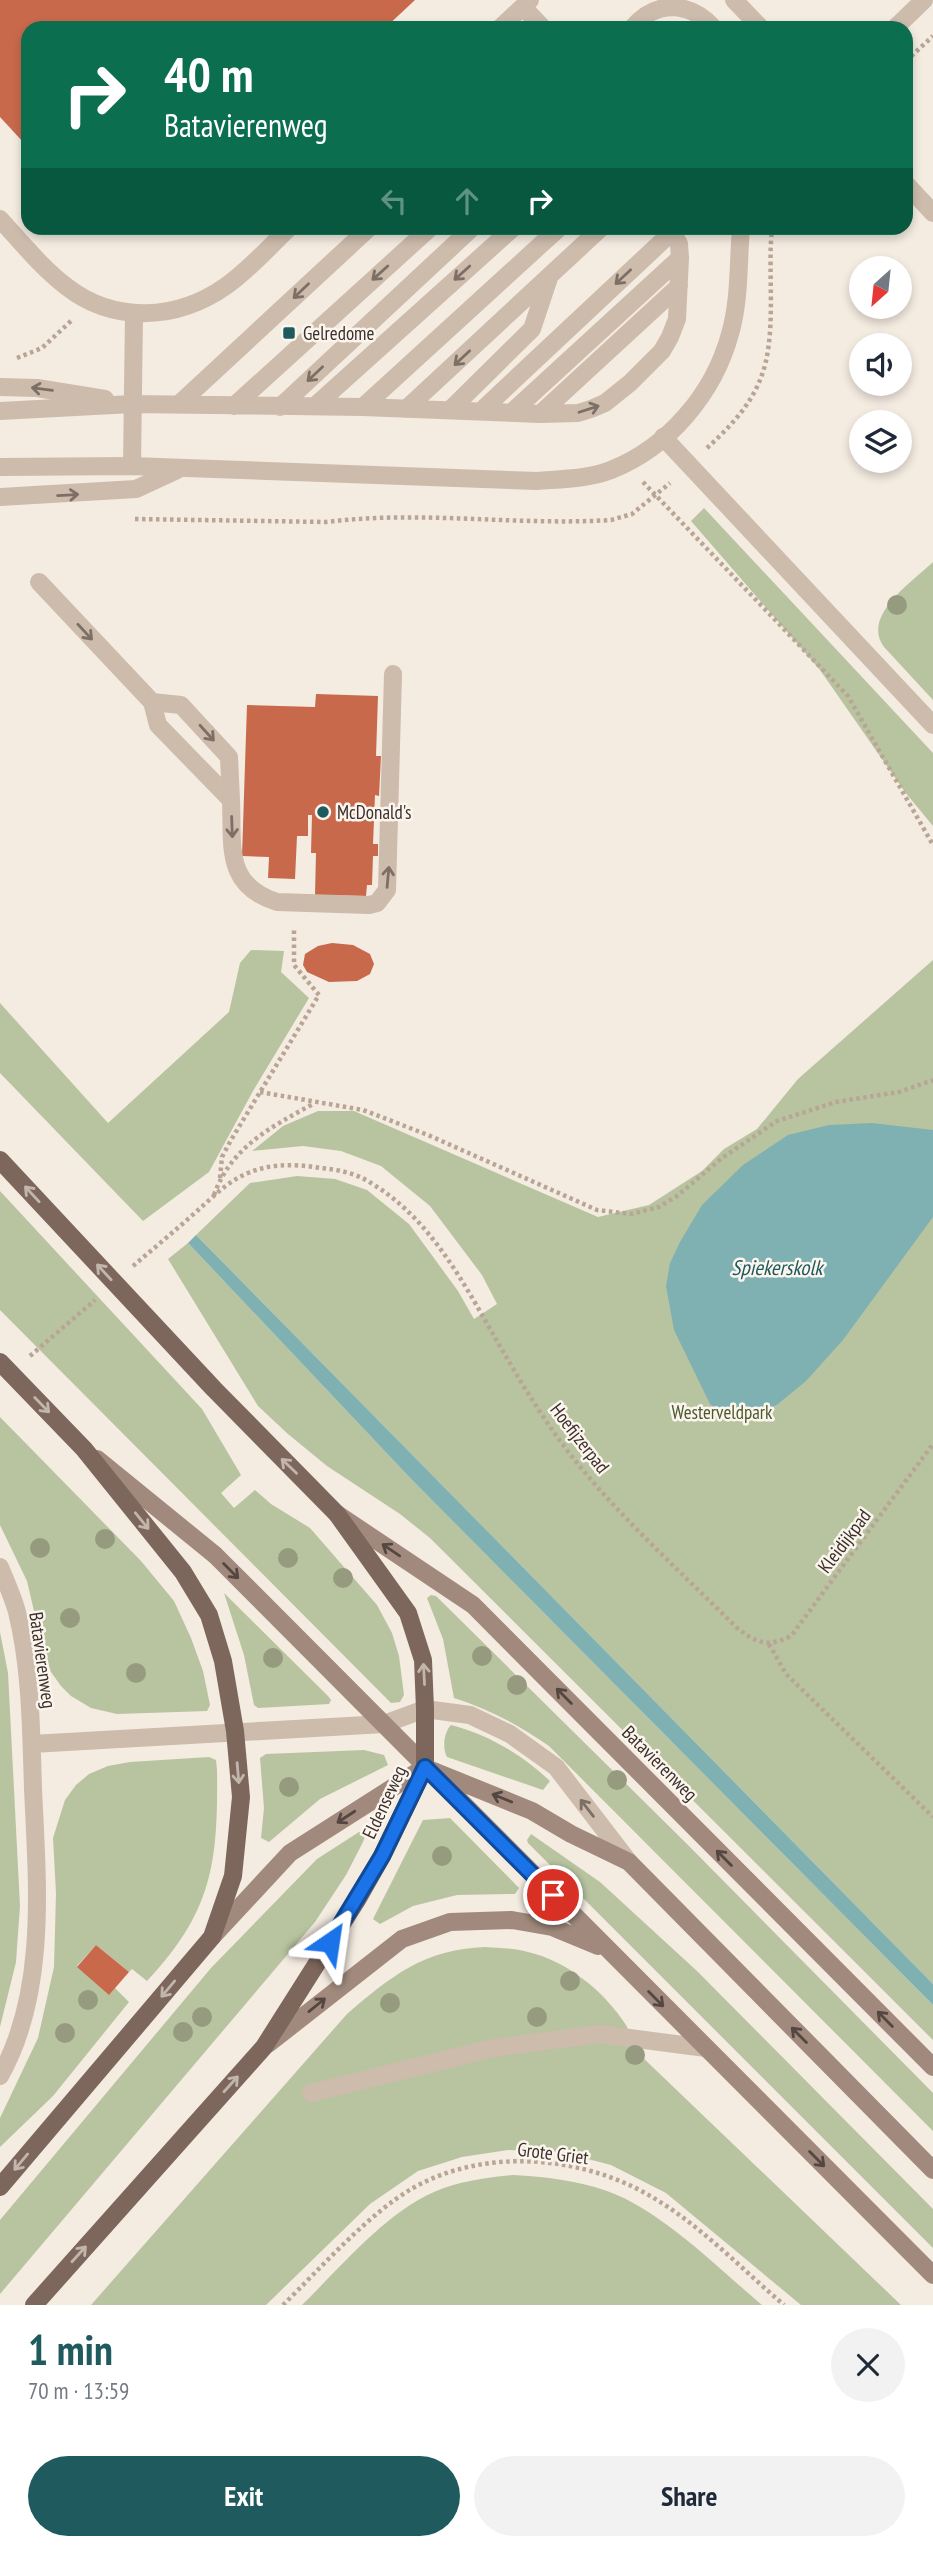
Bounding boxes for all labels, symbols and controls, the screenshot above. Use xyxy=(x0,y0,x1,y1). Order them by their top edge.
text: 40 m xyxy=(164,42,253,106)
icon: right xyxy=(49,49,140,140)
text: Batavierenweg xyxy=(164,104,327,146)
icon: left xyxy=(375,182,413,220)
icon: ahead xyxy=(448,182,486,220)
icon: right xyxy=(521,182,559,220)
north arrow xyxy=(849,256,912,318)
map controls xyxy=(849,256,912,473)
one-way arrow xyxy=(372,265,389,282)
one-way arrow xyxy=(453,265,471,281)
one-way arrow xyxy=(615,269,632,286)
one-way arrow xyxy=(293,283,310,300)
place label: Gelredome xyxy=(303,321,374,345)
marker: Gelredome xyxy=(281,325,297,341)
button: sound xyxy=(849,333,912,396)
one-way arrow xyxy=(454,349,471,366)
one-way arrow xyxy=(307,366,324,383)
one-way arrow xyxy=(31,382,54,395)
one-way arrow xyxy=(577,402,599,414)
button: layers xyxy=(849,410,912,473)
one-way arrow xyxy=(56,488,79,501)
one-way arrow xyxy=(77,623,94,640)
one-way arrow xyxy=(199,724,215,742)
place label: McDonald's xyxy=(337,800,412,824)
marker: McDonald's xyxy=(315,804,331,820)
one-way arrow xyxy=(226,815,239,838)
one-way arrow xyxy=(382,866,395,889)
one-way arrow xyxy=(24,1185,40,1203)
water label: Spiekerskolk xyxy=(732,1254,825,1281)
one-way arrow xyxy=(96,1264,113,1281)
one-way arrow xyxy=(34,1396,51,1413)
street label: Hoefijzerpad xyxy=(545,1398,615,1478)
park label: Westerveldpark xyxy=(672,1400,773,1424)
one-way arrow xyxy=(280,1457,297,1474)
street label: Kleidijkpad xyxy=(812,1504,876,1578)
one-way arrow xyxy=(134,1511,149,1530)
one-way arrow xyxy=(382,1543,401,1557)
one-way arrow xyxy=(222,1562,239,1579)
street label: Batavierenweg xyxy=(24,1610,62,1710)
one-way arrow xyxy=(417,1663,430,1686)
one-way arrow xyxy=(555,1688,572,1705)
street label: Batavierenweg xyxy=(617,1720,703,1806)
one-way arrow xyxy=(232,1761,245,1784)
street label: Eldenseweg xyxy=(357,1762,411,1842)
one-way arrow xyxy=(492,1791,513,1804)
one-way arrow xyxy=(579,1799,594,1817)
one-way arrow xyxy=(337,1811,357,1825)
one-way arrow xyxy=(716,1849,733,1866)
pin xyxy=(523,1865,583,1925)
icon: arrive xyxy=(534,1876,572,1914)
position arrow xyxy=(293,1905,367,1979)
one-way arrow xyxy=(160,1979,176,1997)
one-way arrow xyxy=(648,1990,665,2007)
one-way arrow xyxy=(307,1997,326,2012)
one-way arrow xyxy=(876,2010,893,2027)
one-way arrow xyxy=(791,2026,808,2043)
one-way arrow xyxy=(223,2075,239,2093)
street label: Grote Griet xyxy=(516,2137,591,2169)
one-way arrow xyxy=(809,2151,826,2168)
one-way arrow xyxy=(13,2153,29,2171)
one-way arrow xyxy=(71,2246,88,2263)
text: 1 min xyxy=(28,2322,113,2377)
button: close xyxy=(831,2328,905,2402)
text: 70 m · 13:59 xyxy=(28,2376,129,2405)
button: Exit xyxy=(28,2456,460,2536)
button: Share xyxy=(474,2456,905,2536)

